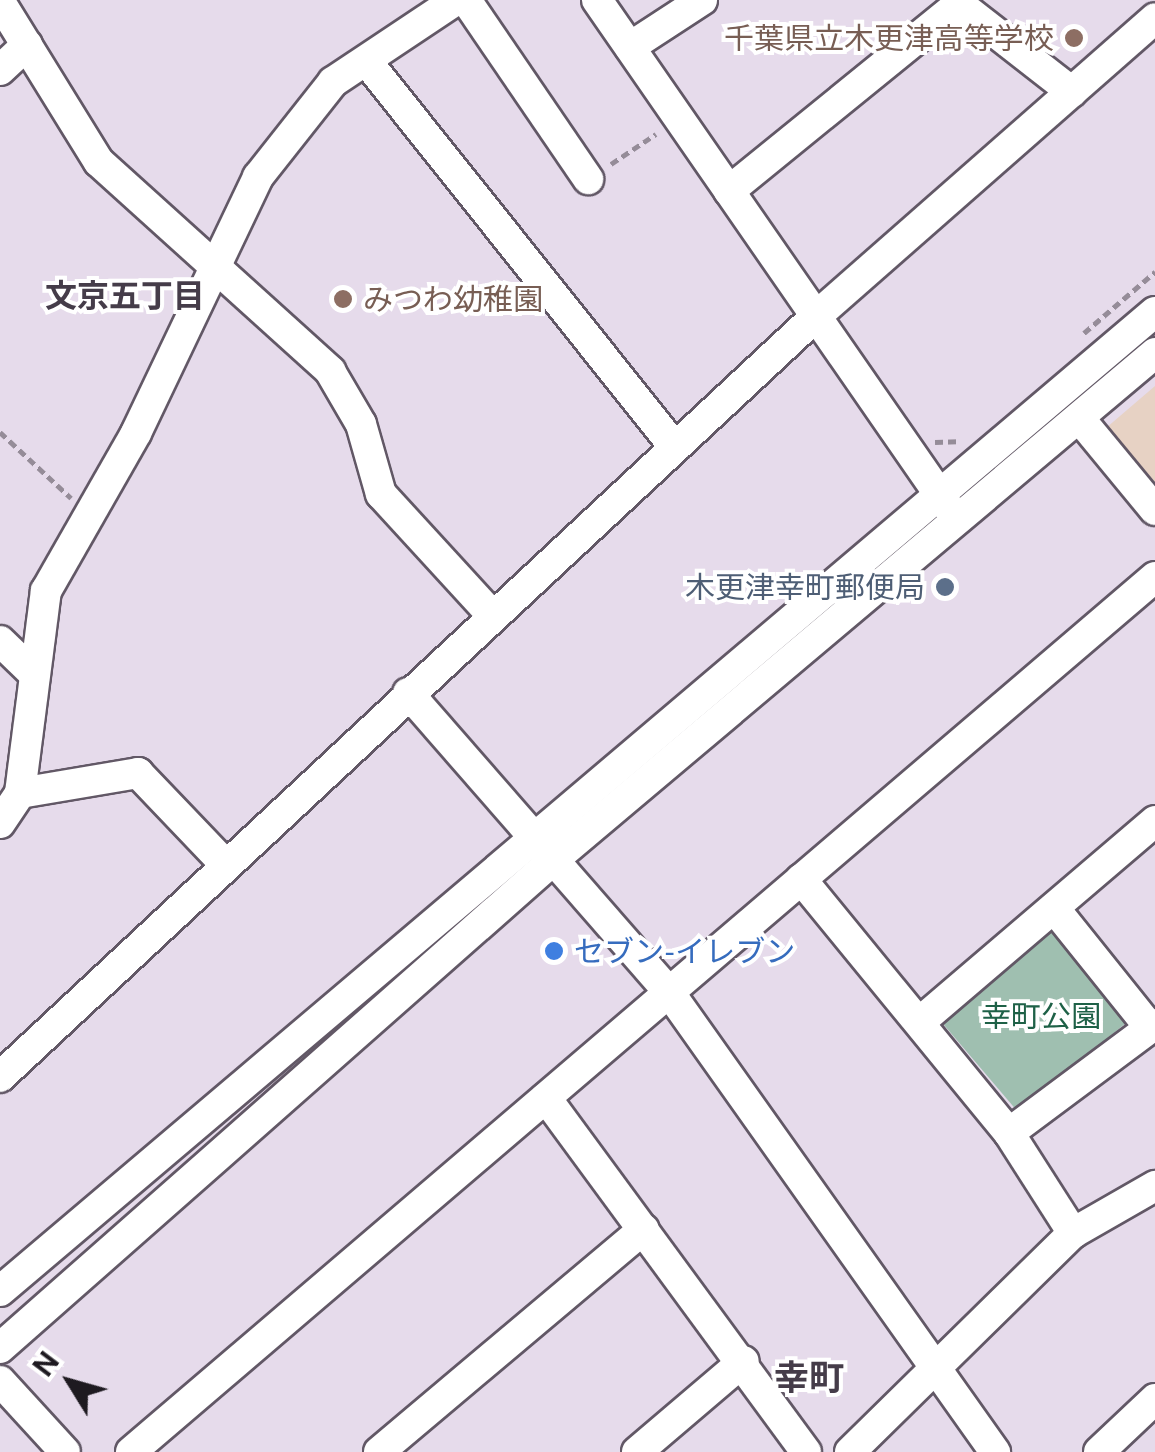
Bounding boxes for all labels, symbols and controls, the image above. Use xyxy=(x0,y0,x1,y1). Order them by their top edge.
place label: 千葉県立木更津高等学校 xyxy=(724,20,1054,56)
marker: 千葉県立木更津高等学校 xyxy=(1063,27,1085,49)
district label: 文京五丁目 xyxy=(45,277,205,315)
place label: みつわ幼稚園 xyxy=(363,281,543,317)
marker: みつわ幼稚園 xyxy=(332,288,354,310)
place label: 木更津幸町郵便局 xyxy=(685,569,925,605)
marker: 木更津幸町郵便局 xyxy=(934,576,956,598)
place label: セブン-イレブン xyxy=(574,933,795,969)
marker: セブン-イレブン xyxy=(543,940,565,962)
park label: 幸町公園 xyxy=(981,998,1101,1034)
north arrow xyxy=(20,1332,120,1432)
text: N xyxy=(26,1345,65,1382)
district label: 幸町 xyxy=(774,1357,844,1399)

